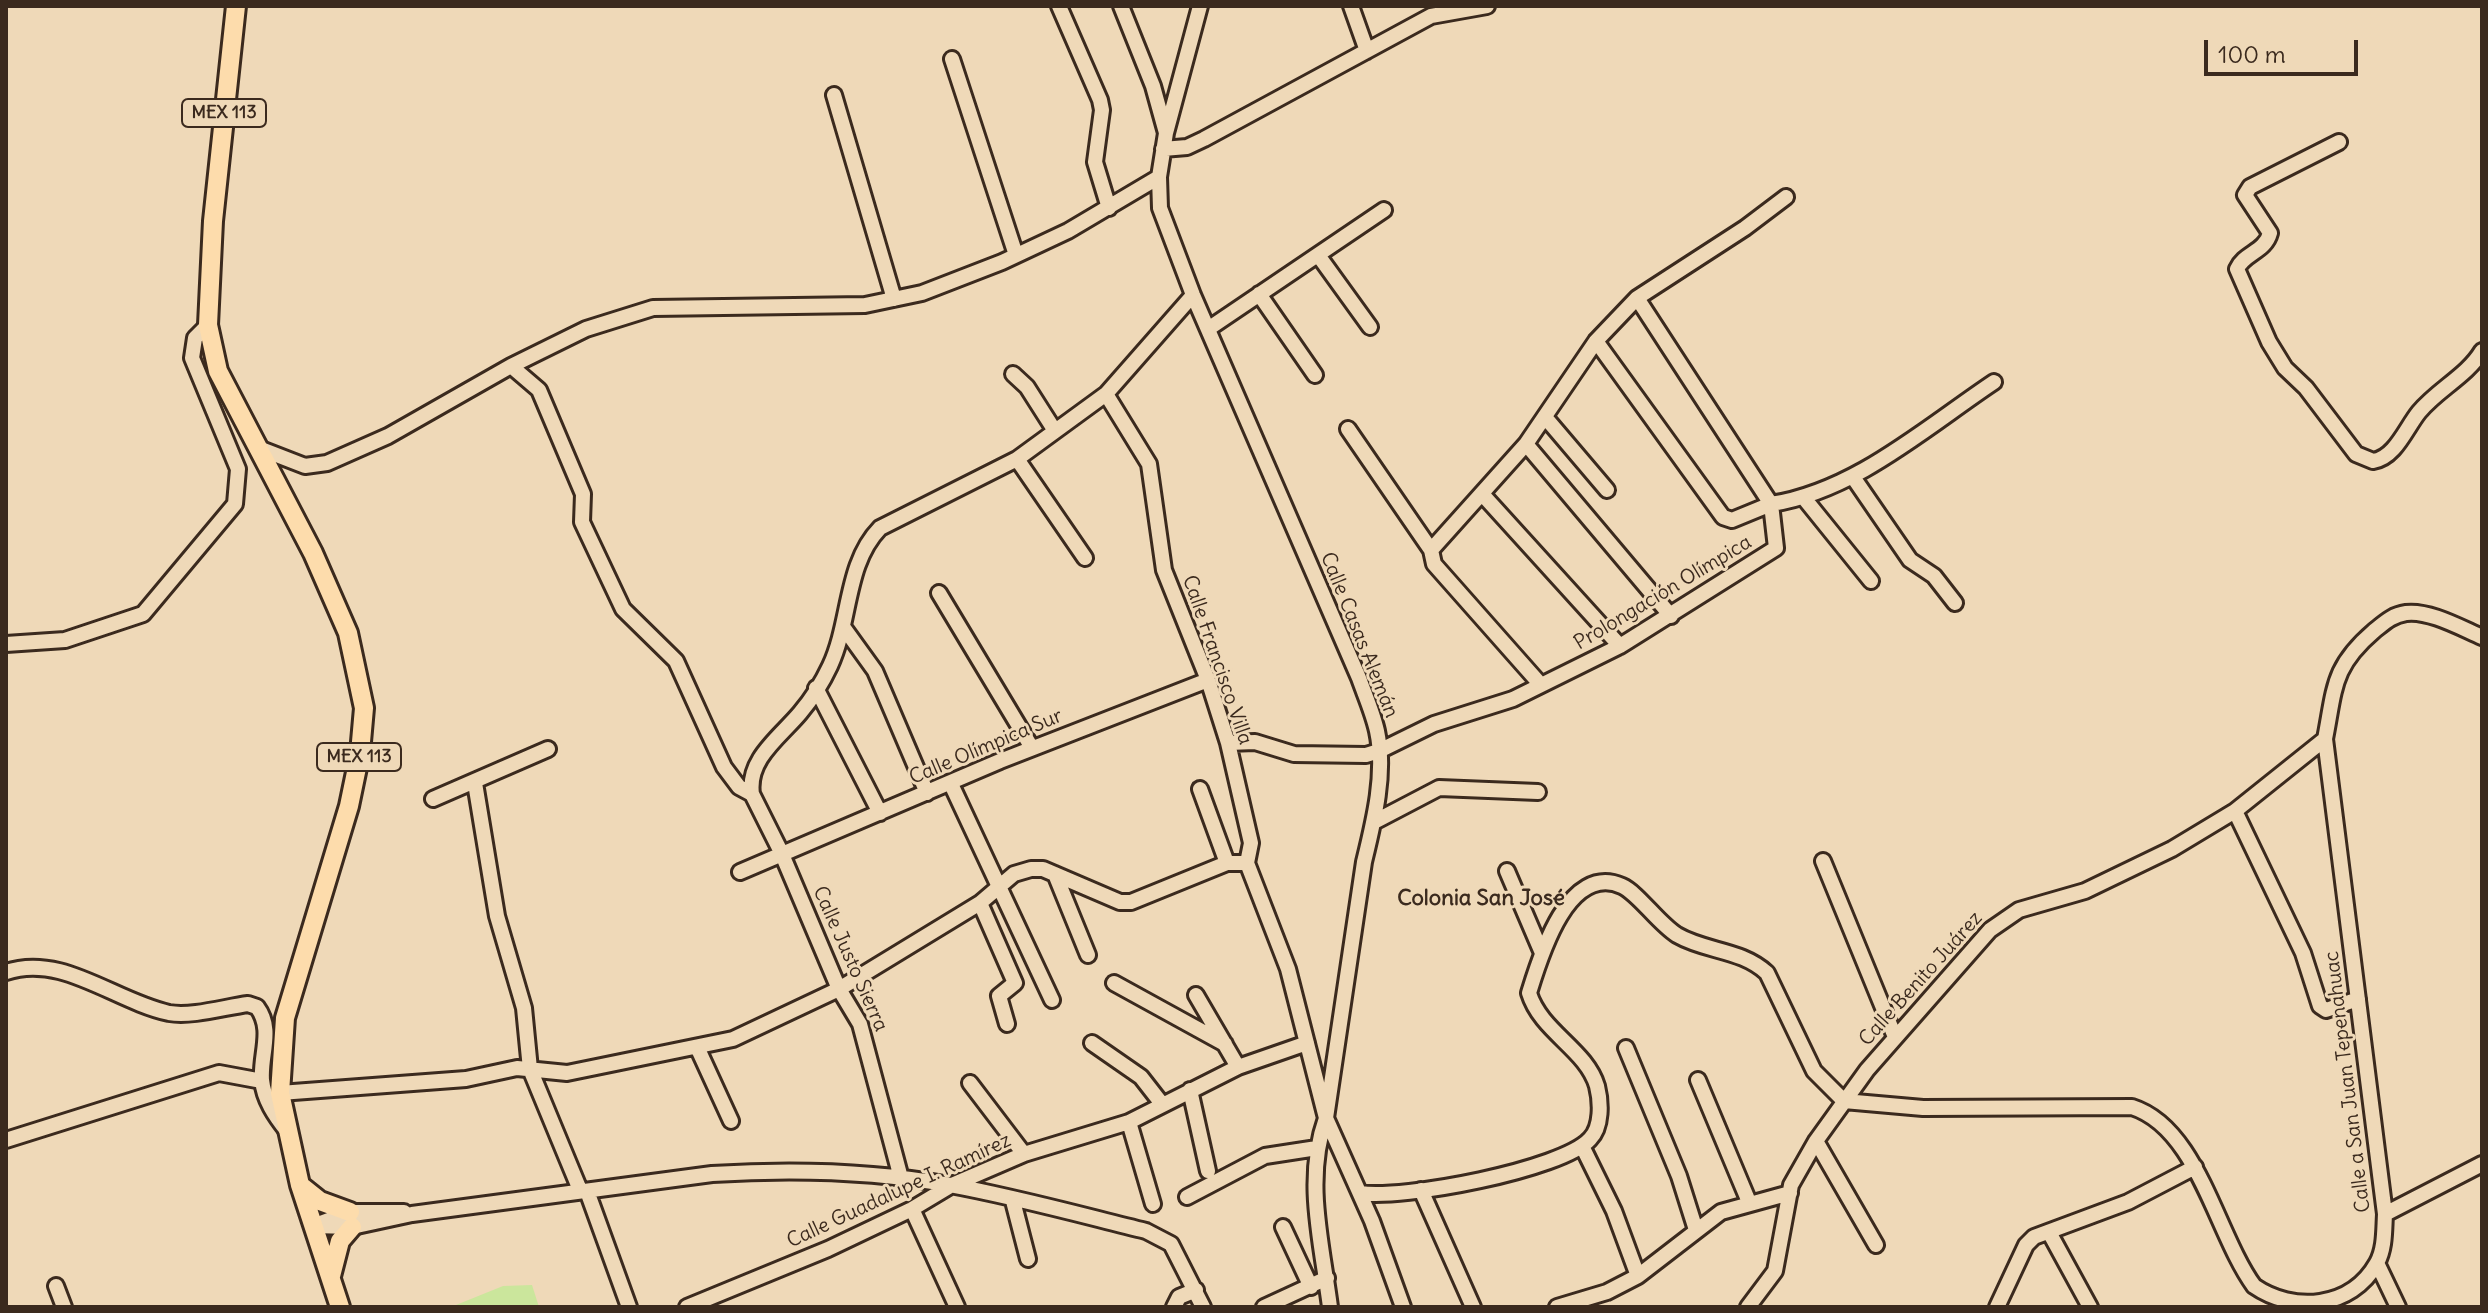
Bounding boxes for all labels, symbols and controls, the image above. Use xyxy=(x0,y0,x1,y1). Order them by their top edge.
scale bar xyxy=(2208,24,2362,74)
text: 100 m xyxy=(2218,39,2286,69)
road number: MEX 113 xyxy=(182,99,266,127)
street label: Prolongación Olímpica xyxy=(1570,531,1756,655)
street label: Calle Casas Alemán xyxy=(1315,549,1403,721)
street label: Calle Francisco Villa xyxy=(1177,572,1257,748)
street label: Calle Olímpica Sur xyxy=(906,704,1066,790)
road number: MEX 113 xyxy=(317,743,401,771)
street label: Calle Justo Sierra xyxy=(807,883,893,1035)
district label: Colonia San José xyxy=(1397,886,1565,912)
street label: Calle Benito Juárez xyxy=(1854,907,1988,1051)
street label: Calle a San Juan Tepenahuac xyxy=(2320,950,2376,1214)
street label: Calle Guadalupe I. Ramírez xyxy=(783,1129,1015,1253)

